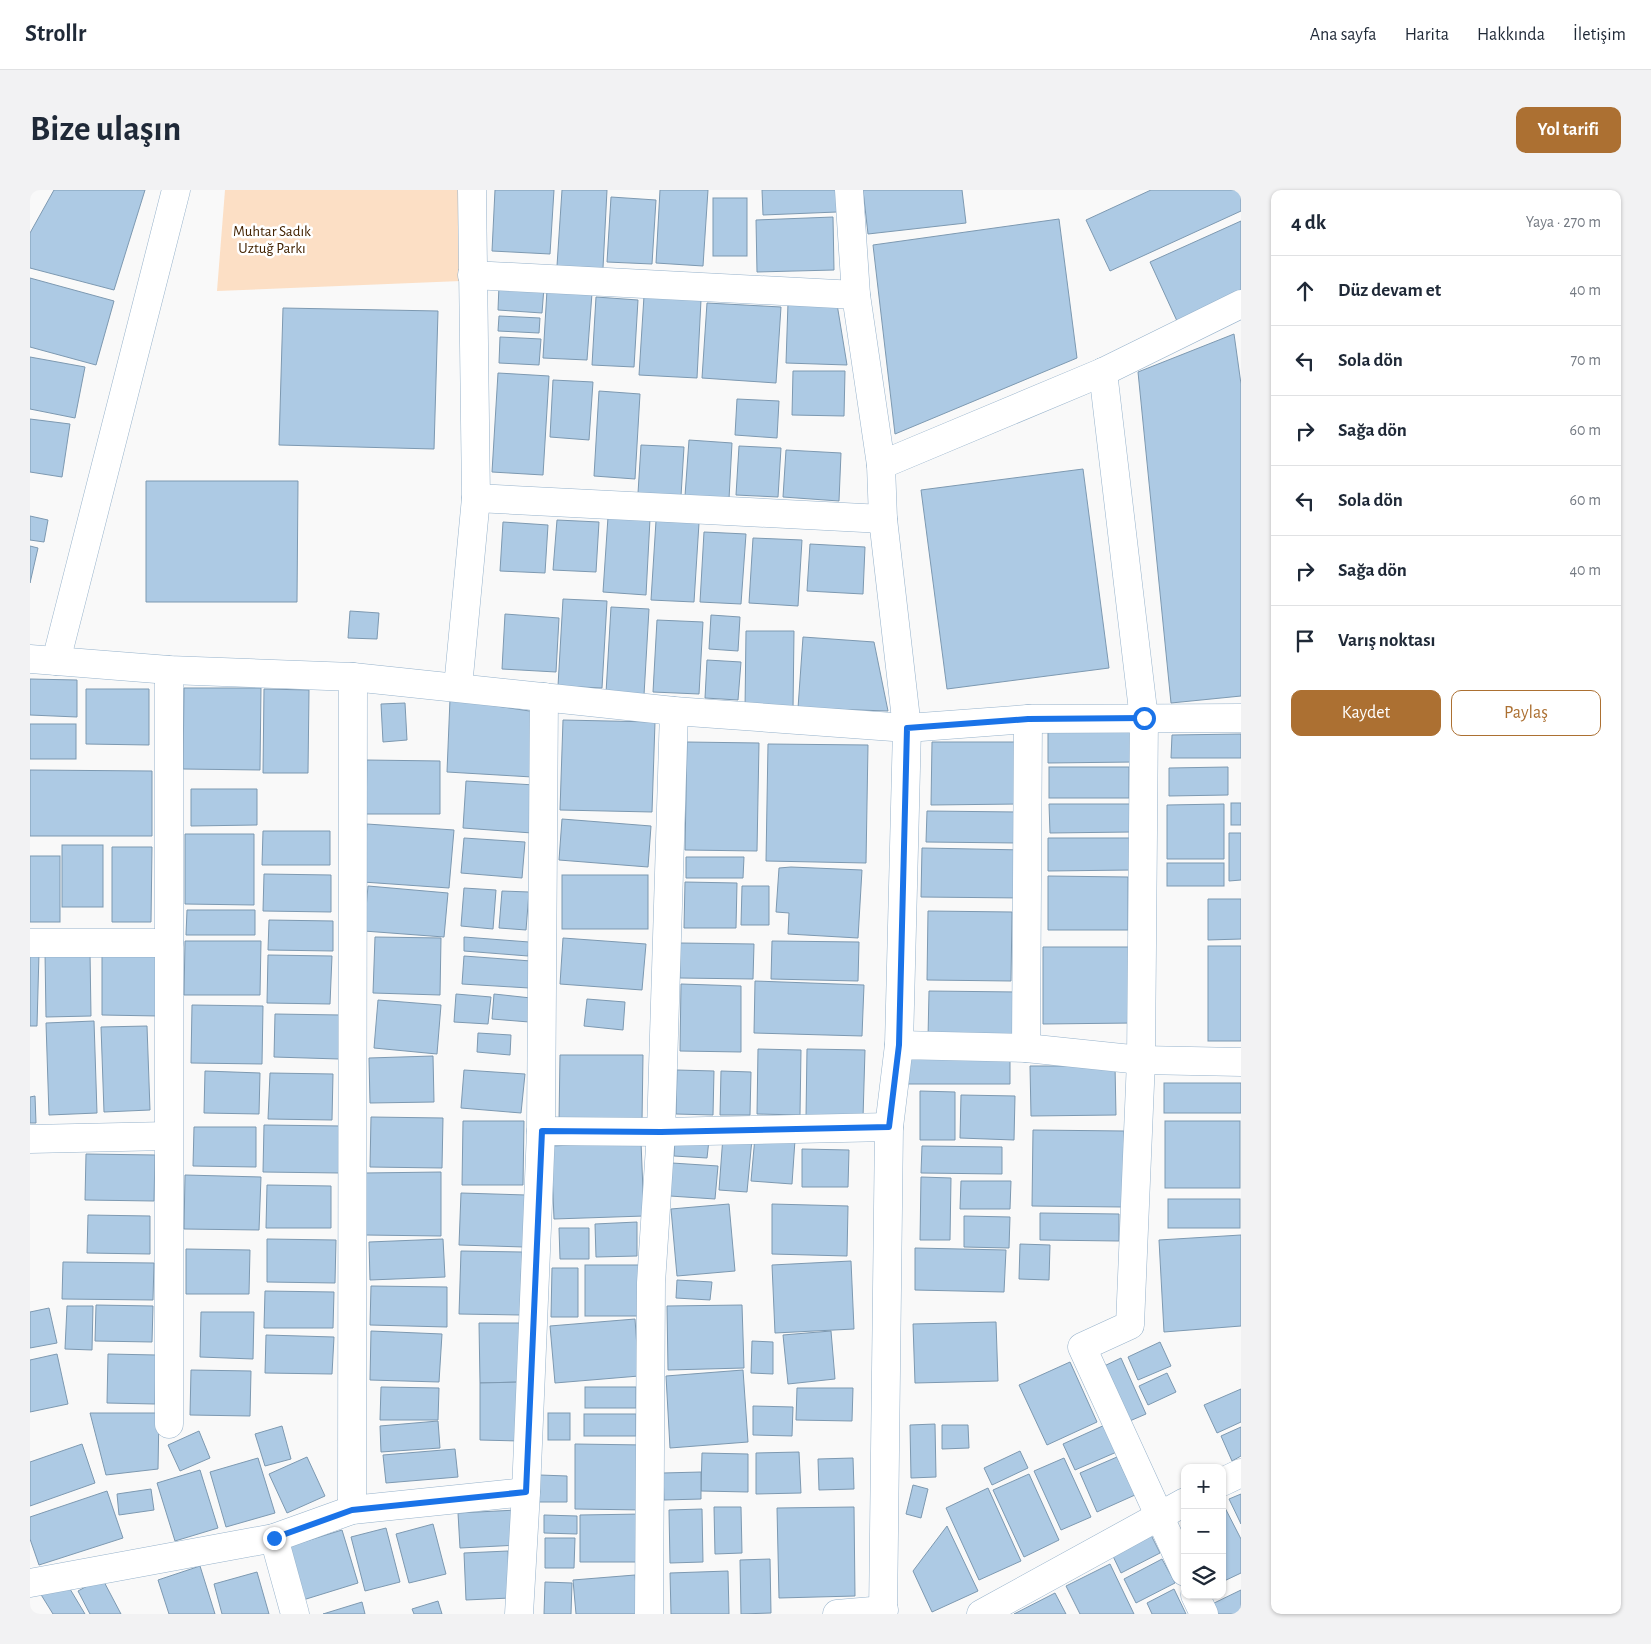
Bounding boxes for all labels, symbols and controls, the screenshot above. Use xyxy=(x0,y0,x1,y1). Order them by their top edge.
text: Strollr xyxy=(25,22,86,46)
text: Ana sayfa xyxy=(1310,26,1377,44)
text: Harita xyxy=(1405,26,1449,44)
text: Hakkında xyxy=(1477,26,1545,44)
text: İletişim xyxy=(1573,26,1626,44)
button: Yol tarifi xyxy=(1516,107,1621,153)
text: Bize ulaşın xyxy=(30,112,181,147)
text: 4 dk xyxy=(1291,212,1326,233)
text: Yaya · 270 m xyxy=(1526,214,1601,230)
park label: Muhtar Sadık Uztuğ Parkı xyxy=(233,224,311,256)
icon: ahead xyxy=(1291,277,1319,305)
text: Düz devam et xyxy=(1338,281,1441,300)
text: 40 m xyxy=(1569,282,1601,298)
icon: left xyxy=(1291,347,1319,375)
text: Sola dön xyxy=(1338,351,1403,370)
text: 70 m xyxy=(1570,352,1601,368)
icon: right xyxy=(1291,417,1319,445)
text: Sağa dön xyxy=(1338,421,1407,440)
text: 60 m xyxy=(1570,422,1601,438)
icon: left xyxy=(1291,487,1319,515)
text: Sola dön xyxy=(1338,491,1403,510)
text: 60 m xyxy=(1570,492,1601,508)
icon: right xyxy=(1291,557,1319,585)
text: Sağa dön xyxy=(1338,561,1407,580)
text: 40 m xyxy=(1569,562,1601,578)
icon: arrive xyxy=(1291,627,1319,655)
text: Varış noktası xyxy=(1338,631,1436,650)
button: Kaydet xyxy=(1291,690,1441,736)
button: Paylaş xyxy=(1451,690,1601,736)
route start xyxy=(1133,707,1156,730)
map controls xyxy=(1181,1464,1226,1599)
button: + xyxy=(1181,1464,1226,1509)
button: − xyxy=(1181,1509,1226,1554)
route end xyxy=(263,1527,286,1550)
button: layers xyxy=(1181,1554,1226,1599)

